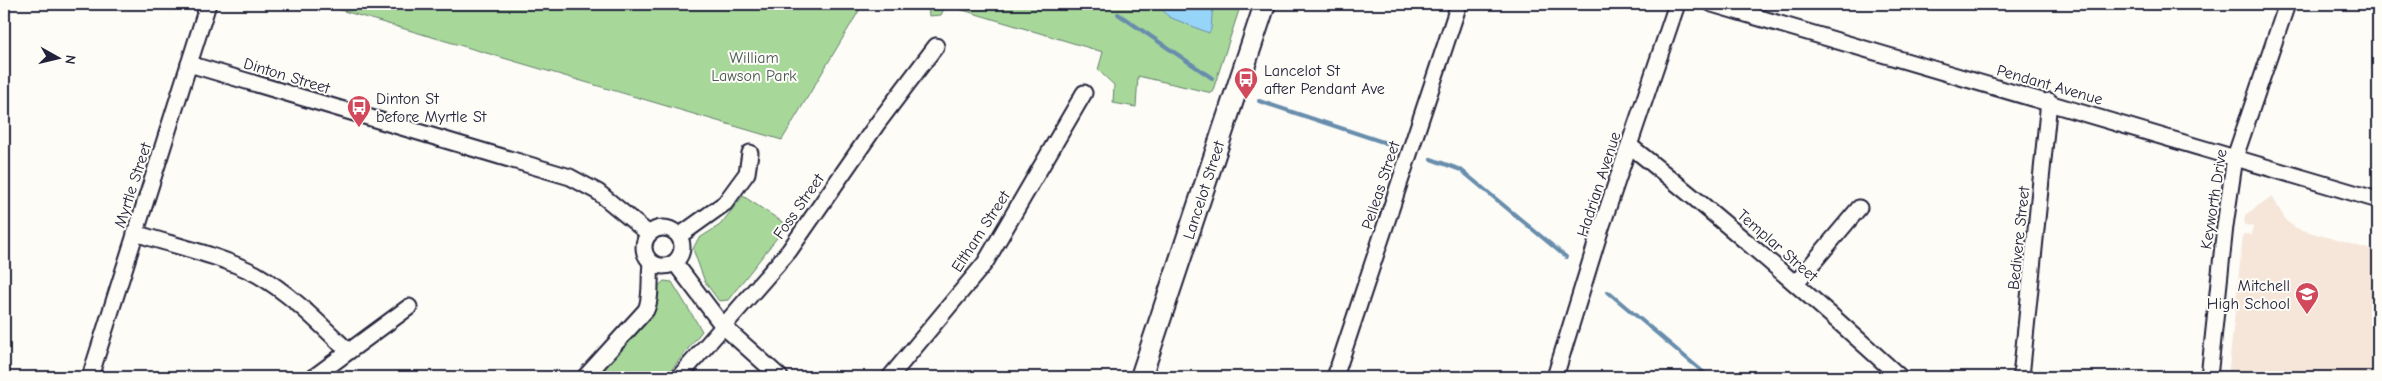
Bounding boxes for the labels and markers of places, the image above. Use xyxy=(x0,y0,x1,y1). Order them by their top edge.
place label: Lancelot St after Pendant Ave xyxy=(1264,62,1385,98)
bus stop icon: Lancelot St after Pendant Ave xyxy=(1233,66,1259,100)
place label: Dinton St before Myrtle St xyxy=(376,90,487,126)
bus stop icon: Dinton St before Myrtle St xyxy=(346,94,372,128)
place label: Mitchell High School xyxy=(2207,277,2290,313)
school or university icon: Mitchell High School xyxy=(2294,281,2320,315)

